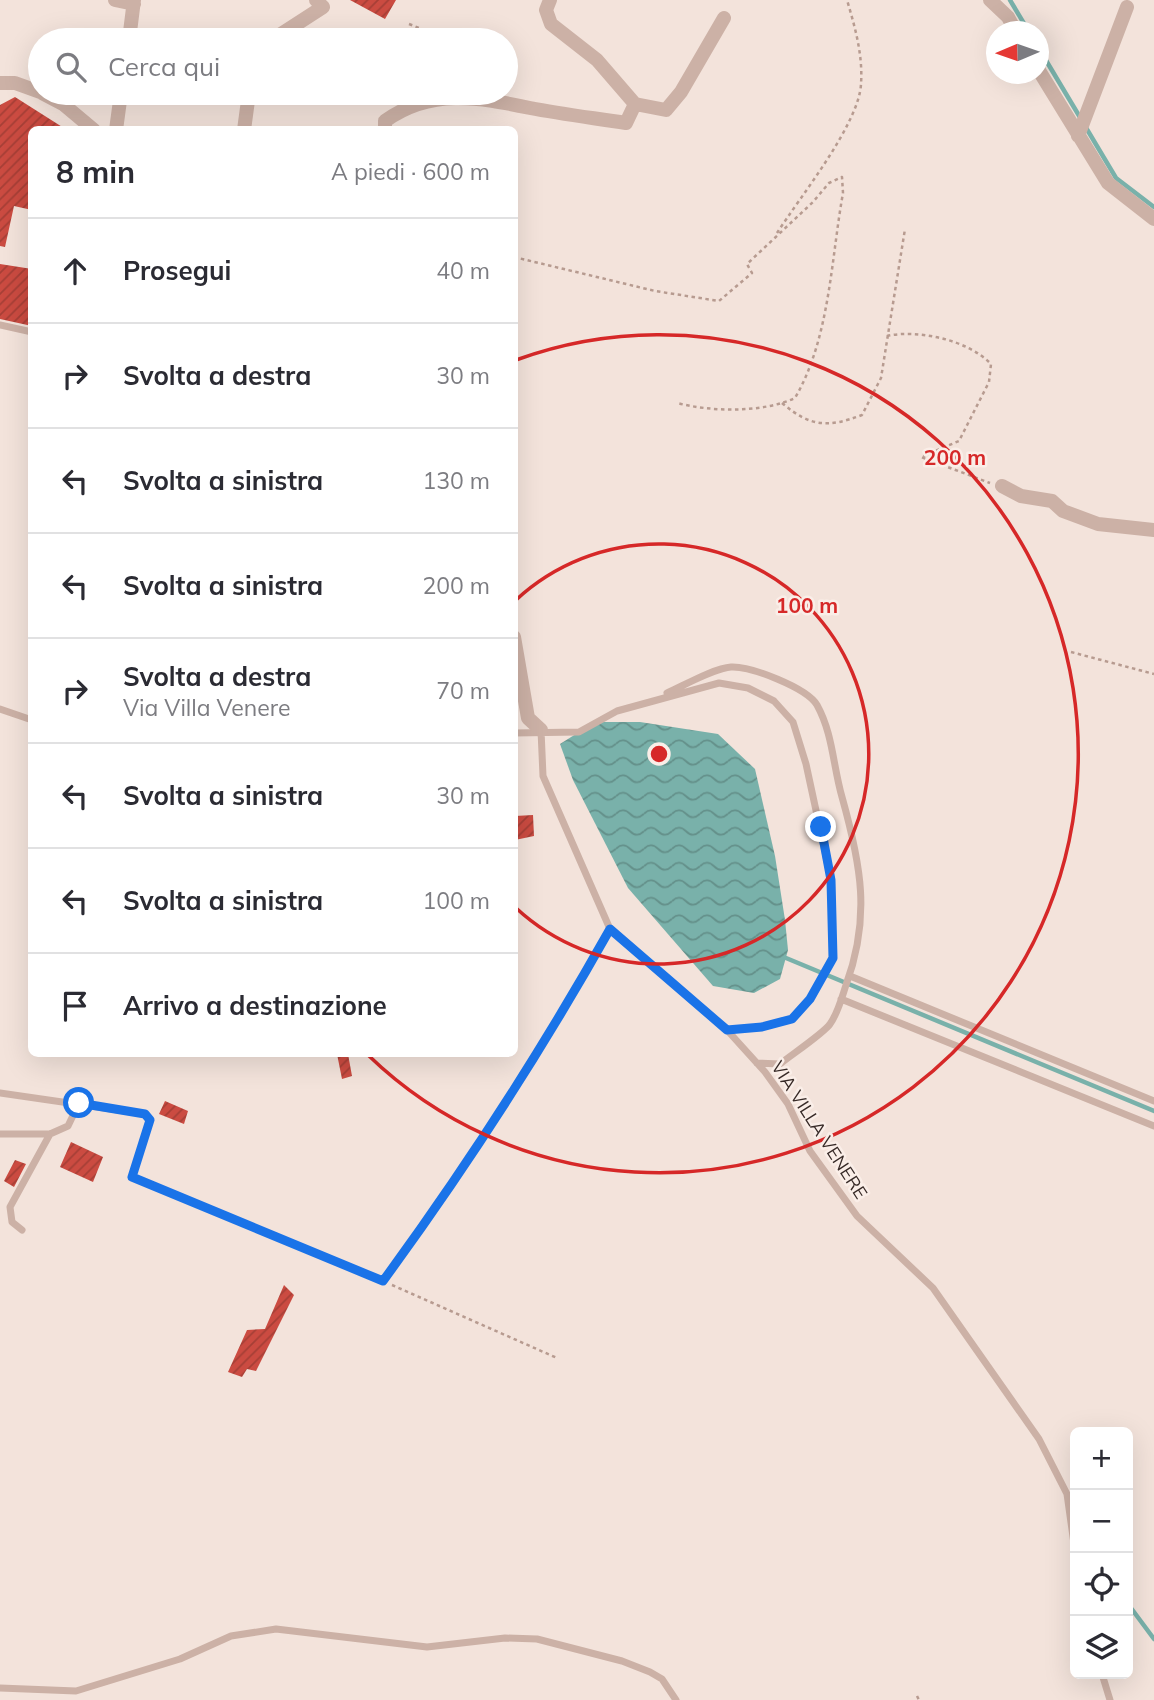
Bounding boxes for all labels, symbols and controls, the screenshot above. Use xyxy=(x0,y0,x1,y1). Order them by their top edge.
north arrow xyxy=(986,21,1049,84)
search box xyxy=(28,28,518,105)
icon: search xyxy=(52,48,90,86)
text: Cerca qui xyxy=(108,50,220,83)
text: 8 min xyxy=(56,153,135,191)
text: A piedi · 600 m xyxy=(331,157,490,186)
icon: ahead xyxy=(56,252,94,290)
text: Prosegui xyxy=(123,254,231,287)
text: 40 m xyxy=(436,256,490,285)
icon: right xyxy=(56,357,94,395)
text: Svolta a destra xyxy=(123,359,311,392)
text: 30 m xyxy=(436,361,490,390)
text: 200 m xyxy=(924,444,986,470)
icon: left xyxy=(56,462,94,500)
text: Svolta a sinistra xyxy=(123,464,323,497)
text: 130 m xyxy=(422,466,490,495)
icon: left xyxy=(56,567,94,605)
text: Svolta a sinistra xyxy=(123,569,323,602)
text: 200 m xyxy=(422,571,490,600)
text: 100 m xyxy=(776,592,838,618)
text: Svolta a destra xyxy=(123,660,311,693)
icon: right xyxy=(56,672,94,710)
text: 70 m xyxy=(436,676,490,705)
text: Via Villa Venere xyxy=(123,693,291,722)
centre of rings xyxy=(647,742,671,766)
icon: left xyxy=(56,777,94,815)
text: Svolta a sinistra xyxy=(123,779,323,812)
text: 30 m xyxy=(436,781,490,810)
route end xyxy=(805,811,836,842)
icon: left xyxy=(56,882,94,920)
text: Svolta a sinistra xyxy=(123,884,323,917)
text: 100 m xyxy=(422,886,490,915)
icon: arrive xyxy=(56,987,94,1025)
text: Arrivo a destinazione xyxy=(123,989,387,1022)
street label: VIA VILLA VENERE xyxy=(766,1056,873,1203)
route start xyxy=(63,1087,94,1118)
map controls xyxy=(1070,1427,1133,1679)
button: + xyxy=(1070,1427,1133,1490)
button: − xyxy=(1070,1490,1133,1553)
button: locate xyxy=(1070,1553,1133,1616)
button: layers xyxy=(1070,1616,1133,1679)

